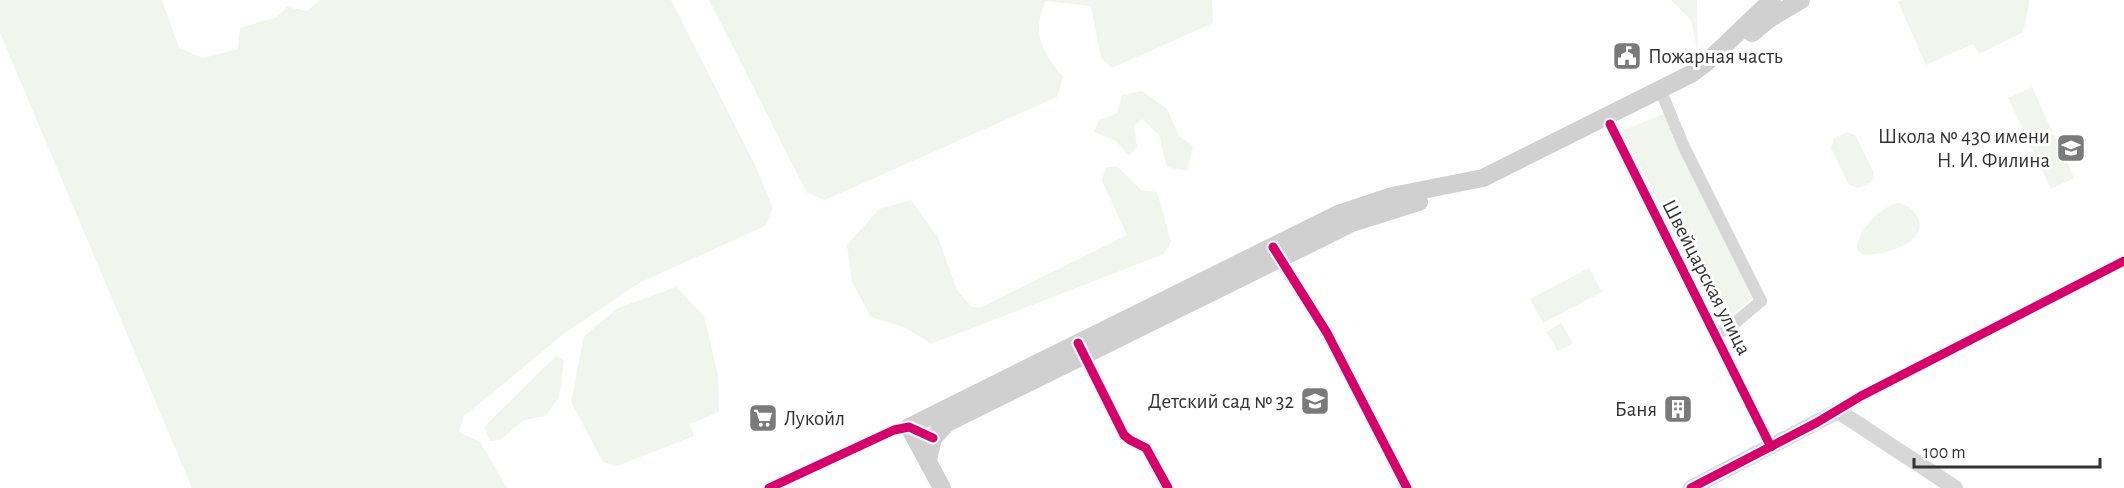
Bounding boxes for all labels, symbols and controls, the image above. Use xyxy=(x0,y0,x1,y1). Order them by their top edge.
public building icon: Пожарная часть xyxy=(1611,40,1643,72)
place label: Пожарная часть xyxy=(1648,46,1783,67)
place label: Школа № 430 имени Н. И. Филина xyxy=(1878,126,2050,171)
school or university icon: Школа № 430 имени Н. И. Филина xyxy=(2055,132,2087,164)
street label: Швейцарская улица xyxy=(1658,196,1755,359)
school or university icon: Детский сад № 32 xyxy=(1299,385,1331,417)
place label: Детский сад № 32 xyxy=(1148,391,1294,412)
building icon: Баня xyxy=(1662,393,1694,425)
place label: Баня xyxy=(1615,399,1657,420)
supermarket icon: Лукойл xyxy=(747,402,779,434)
place label: Лукойл xyxy=(784,408,845,429)
scale bar xyxy=(1914,431,2100,469)
text: 100 m xyxy=(1923,444,1966,462)

